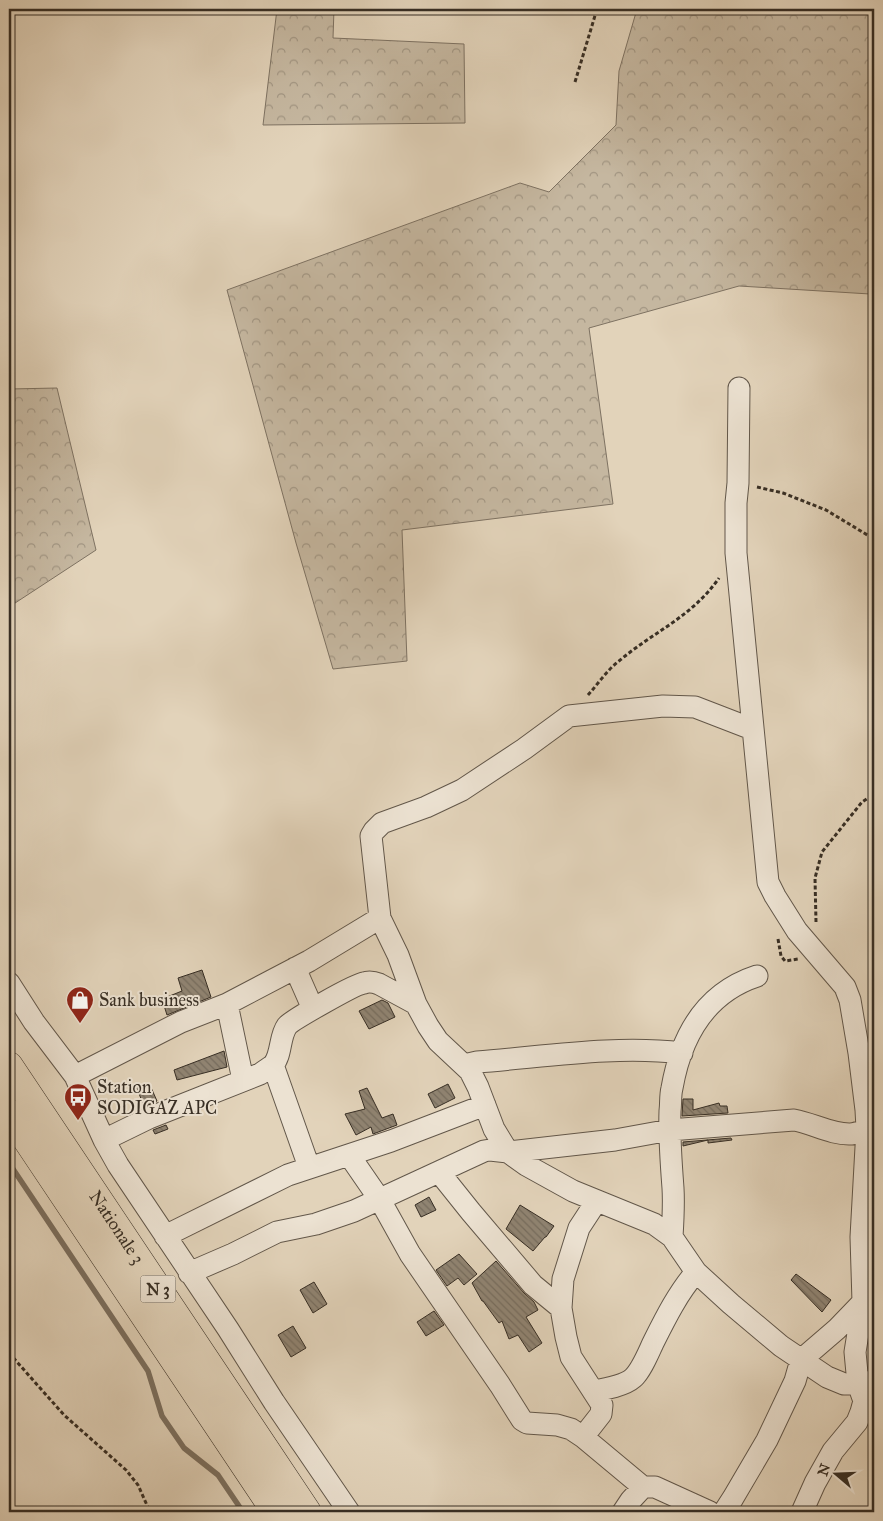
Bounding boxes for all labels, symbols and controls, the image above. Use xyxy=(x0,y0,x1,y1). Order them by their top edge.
shop icon: Sank business xyxy=(65,985,95,1024)
place label: Sank business xyxy=(99,989,199,1011)
place label: Station SODIGAZ APC xyxy=(97,1076,217,1119)
bus stop icon: Station SODIGAZ APC xyxy=(63,1082,93,1121)
street label: Nationale 3 xyxy=(84,1186,149,1268)
road number: N 3 xyxy=(140,1276,176,1302)
north arrow xyxy=(810,1448,860,1498)
text: N xyxy=(814,1461,834,1478)

